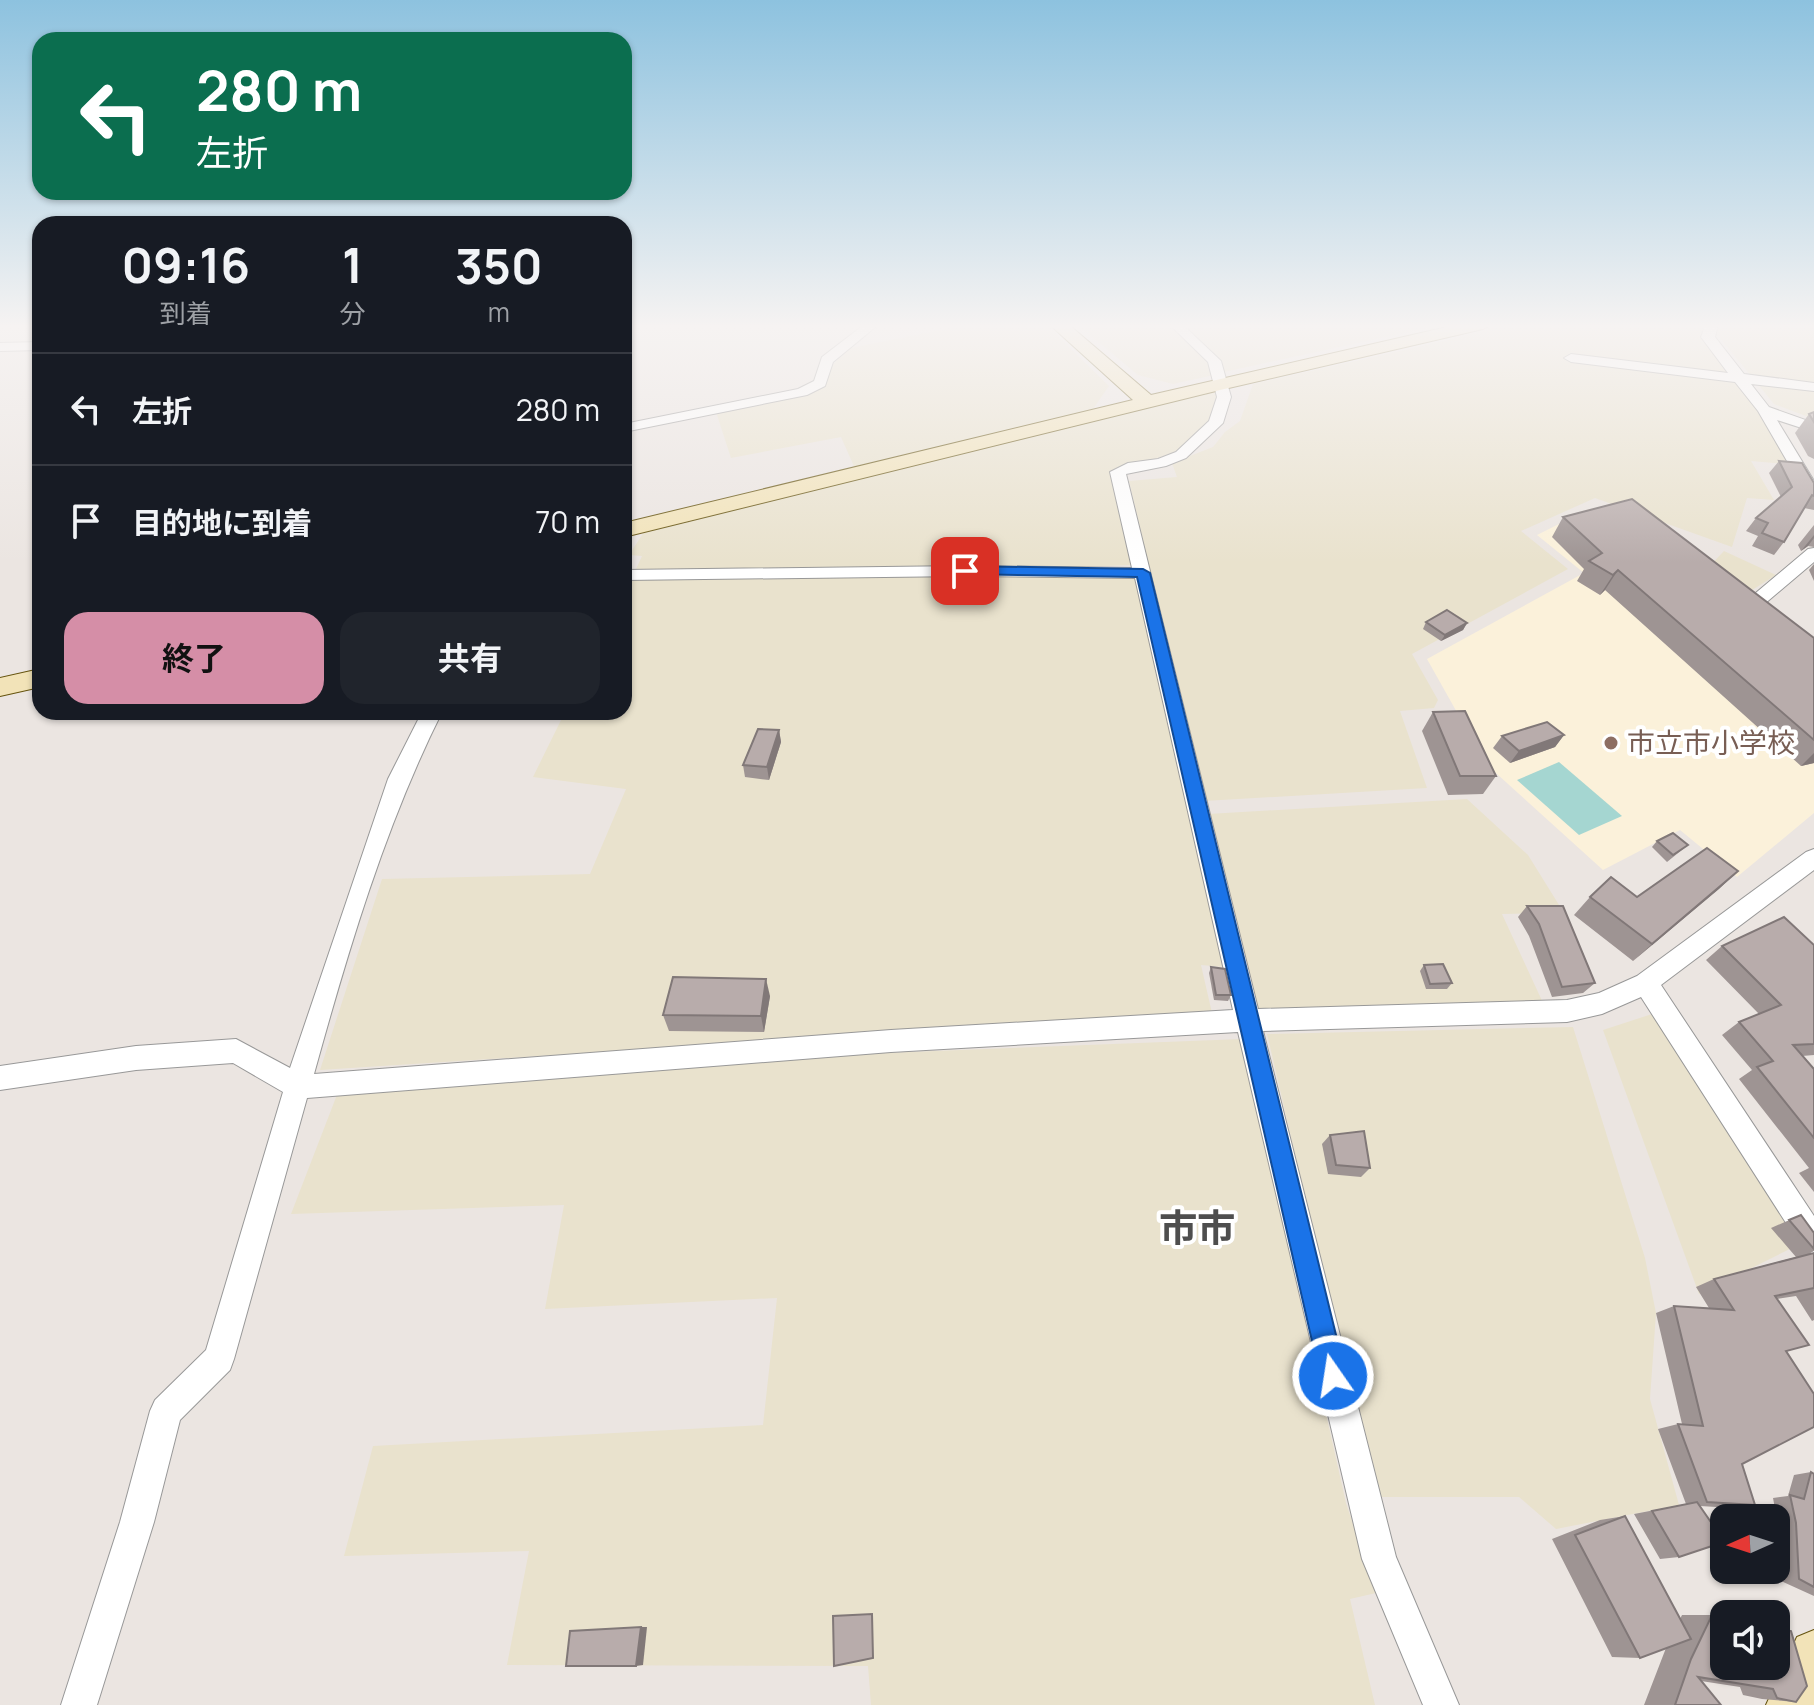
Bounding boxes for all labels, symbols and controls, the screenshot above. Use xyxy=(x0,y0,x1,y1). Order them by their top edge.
text: 280 m xyxy=(196,51,362,128)
icon: left xyxy=(64,64,168,168)
text: 左折 xyxy=(196,128,268,177)
text: 09:16 xyxy=(121,232,250,297)
text: 1 xyxy=(342,232,363,297)
text: 350 xyxy=(455,233,543,298)
text: m xyxy=(488,294,510,330)
text: 到着 xyxy=(160,295,212,331)
text: 分 xyxy=(340,295,366,331)
icon: left xyxy=(64,387,108,431)
text: 280 m xyxy=(516,389,600,430)
text: 左折 xyxy=(132,390,192,431)
icon: arrive xyxy=(64,499,108,543)
text: 70 m xyxy=(535,501,600,542)
text: 目的地に到着 xyxy=(132,502,312,543)
pin xyxy=(931,537,999,605)
icon: arrive xyxy=(943,549,987,593)
button: 終了 xyxy=(64,612,324,704)
button: 共有 xyxy=(340,612,600,704)
place label: 市立市小学校 xyxy=(1627,723,1795,761)
marker: 市立市小学校 xyxy=(1602,734,1620,752)
district label: 市市 xyxy=(1159,1201,1235,1253)
position arrow xyxy=(1291,1334,1375,1418)
north arrow xyxy=(1710,1504,1790,1584)
map controls xyxy=(1710,1504,1790,1680)
button: sound xyxy=(1710,1600,1790,1680)

